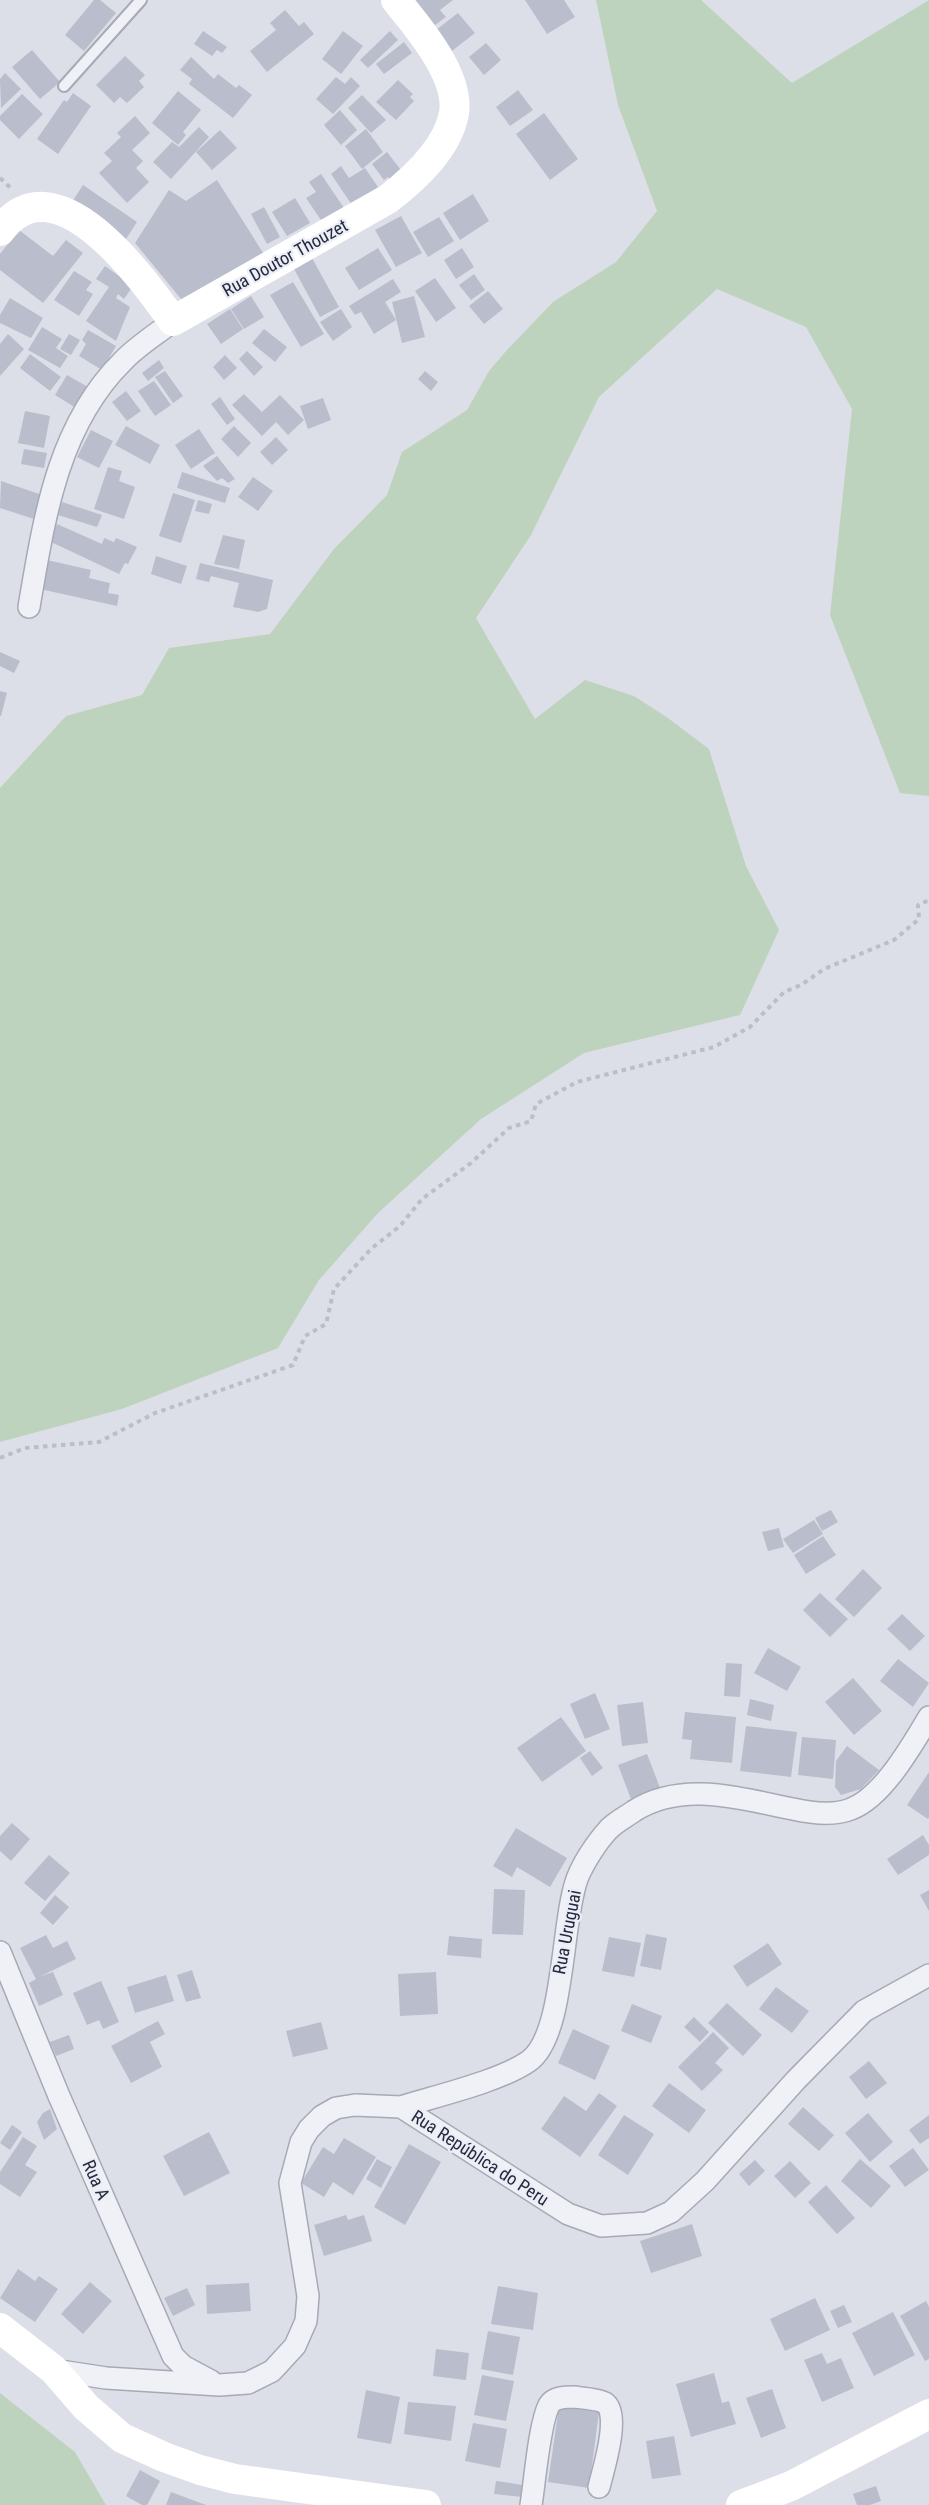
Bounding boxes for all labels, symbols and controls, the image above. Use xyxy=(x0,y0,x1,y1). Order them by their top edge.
street label: Rua Doutor Thouzet xyxy=(219,214,351,301)
street label: Rua Uruguai xyxy=(548,1888,585,1976)
street label: Rua República do Peru xyxy=(408,2105,553,2210)
street label: Rua A xyxy=(78,2157,115,2204)

